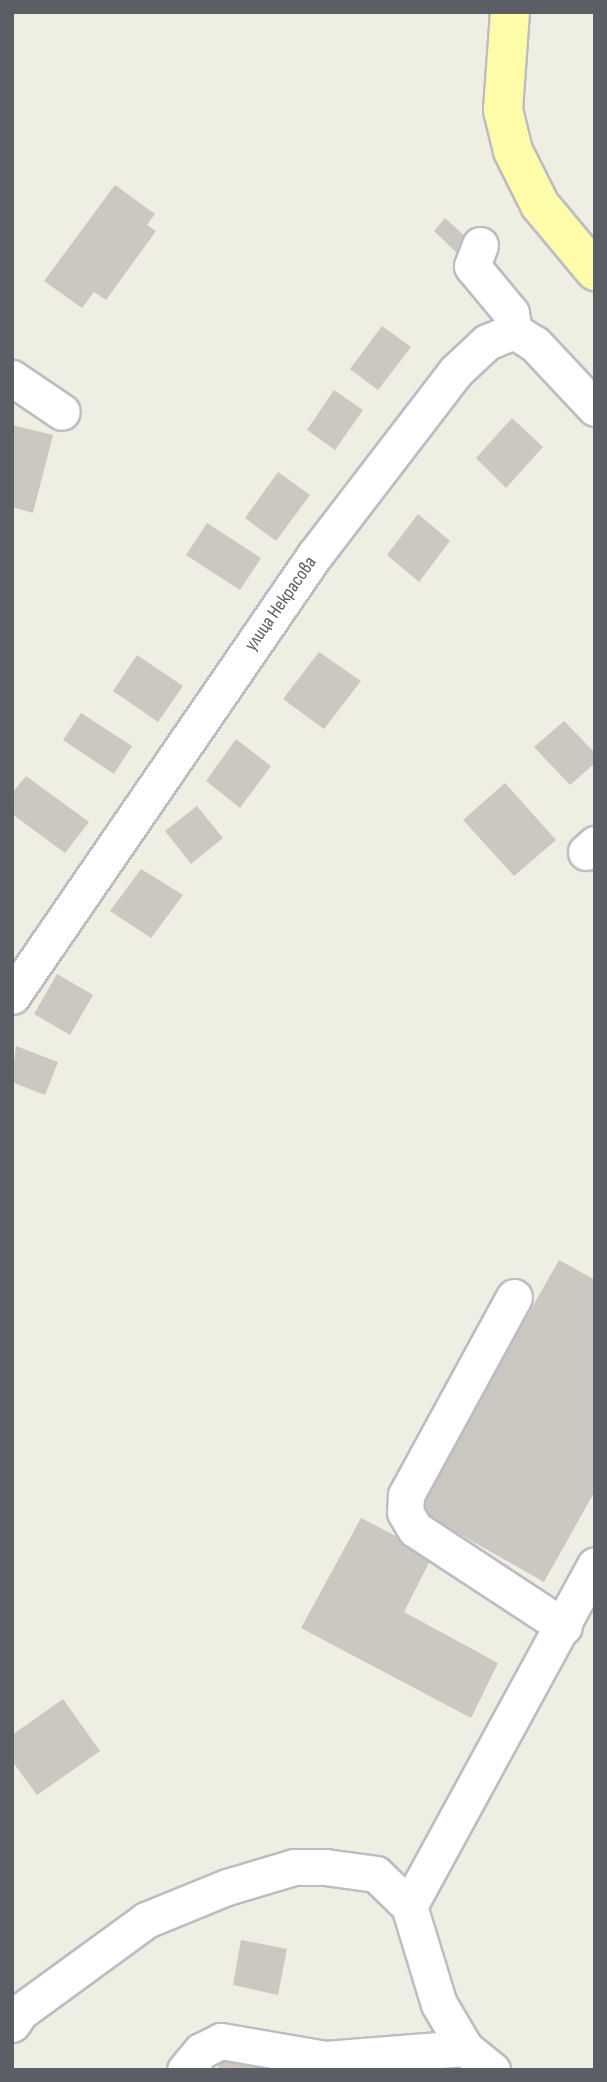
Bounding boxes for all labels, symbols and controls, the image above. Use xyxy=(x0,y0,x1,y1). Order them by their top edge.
street label: улица Некрасова xyxy=(240,552,322,656)

